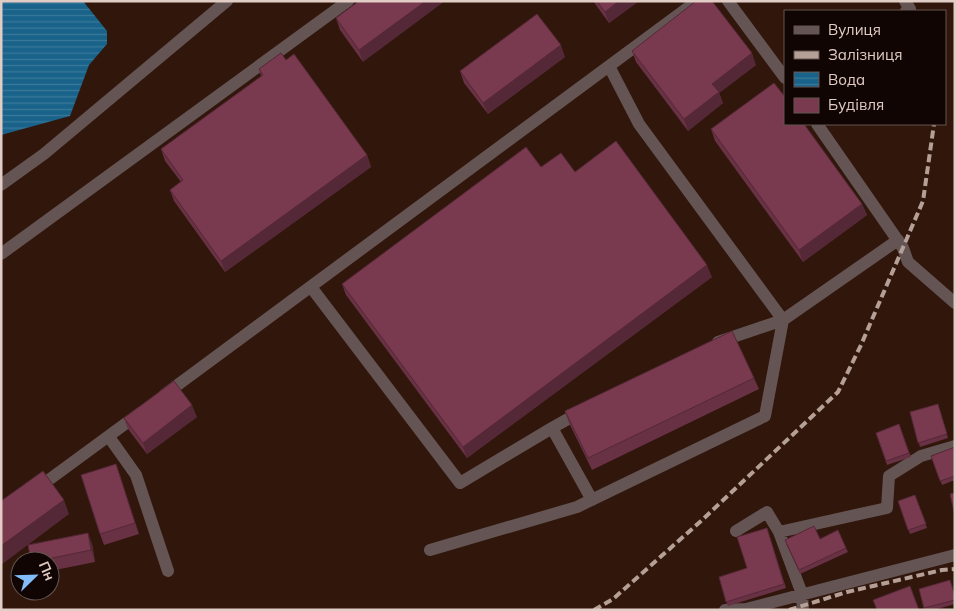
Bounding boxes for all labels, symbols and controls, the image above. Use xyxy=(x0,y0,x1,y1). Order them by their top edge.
legend xyxy=(784,10,946,125)
text: Вулиця xyxy=(828,20,881,39)
text: Залізниця xyxy=(828,45,902,64)
text: Вода xyxy=(828,70,865,89)
text: Будівля xyxy=(828,95,884,114)
north arrow xyxy=(10,551,60,601)
text: Пн xyxy=(35,558,59,583)

